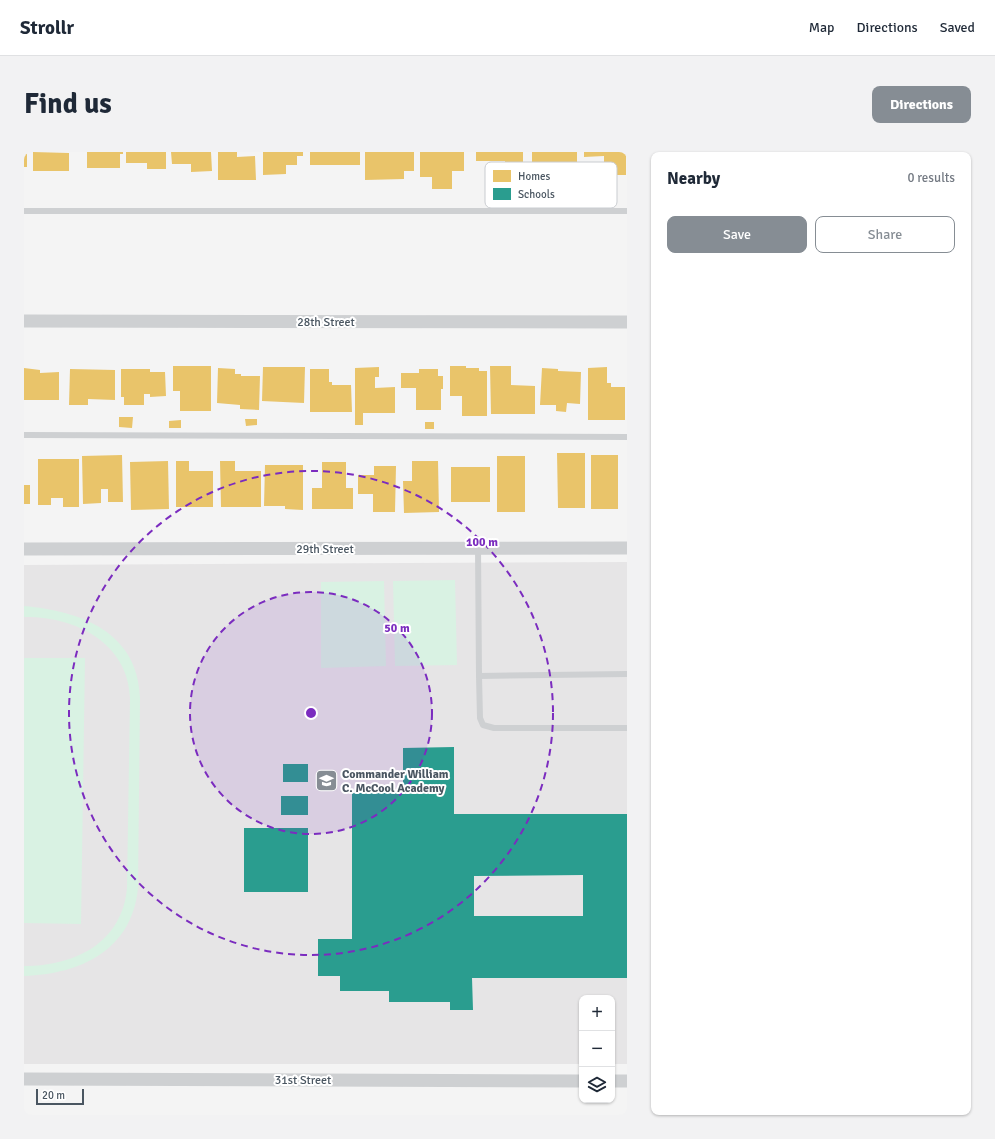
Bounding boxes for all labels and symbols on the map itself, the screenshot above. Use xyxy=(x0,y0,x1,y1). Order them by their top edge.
legend xyxy=(485,162,617,208)
text: Homes xyxy=(518,170,550,183)
text: Schools xyxy=(518,188,555,201)
street label: 28th Street xyxy=(297,315,355,330)
text: 100 m xyxy=(466,535,498,550)
street label: 29th Street xyxy=(296,542,354,557)
text: 50 m xyxy=(384,621,410,636)
centre of rings xyxy=(304,706,318,720)
place label: Commander William C. McCool Academy xyxy=(342,767,449,796)
school or university icon: Commander William C. McCool Academy xyxy=(313,768,339,794)
street label: 31st Street xyxy=(275,1073,331,1088)
scale bar xyxy=(36,1087,84,1106)

